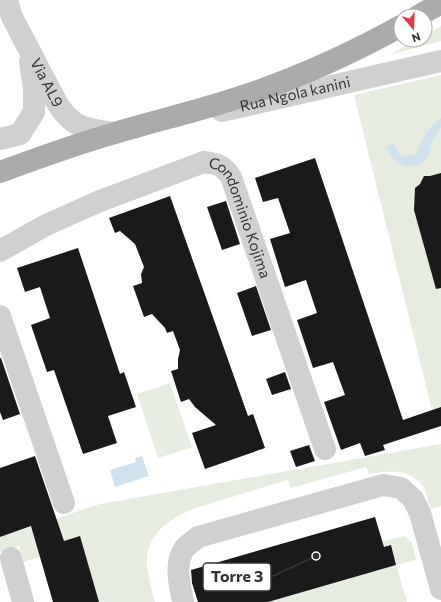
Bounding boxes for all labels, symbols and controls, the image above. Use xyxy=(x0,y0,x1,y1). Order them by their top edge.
north arrow xyxy=(393,8,433,48)
text: N xyxy=(410,30,422,45)
street label: Via AL9 xyxy=(27,55,67,110)
street label: Rua Ngola kanini xyxy=(238,72,352,115)
street label: Condominio Kojima xyxy=(207,153,275,280)
callout: Torre 3 xyxy=(203,563,271,591)
text: Torre 3 xyxy=(211,566,263,585)

